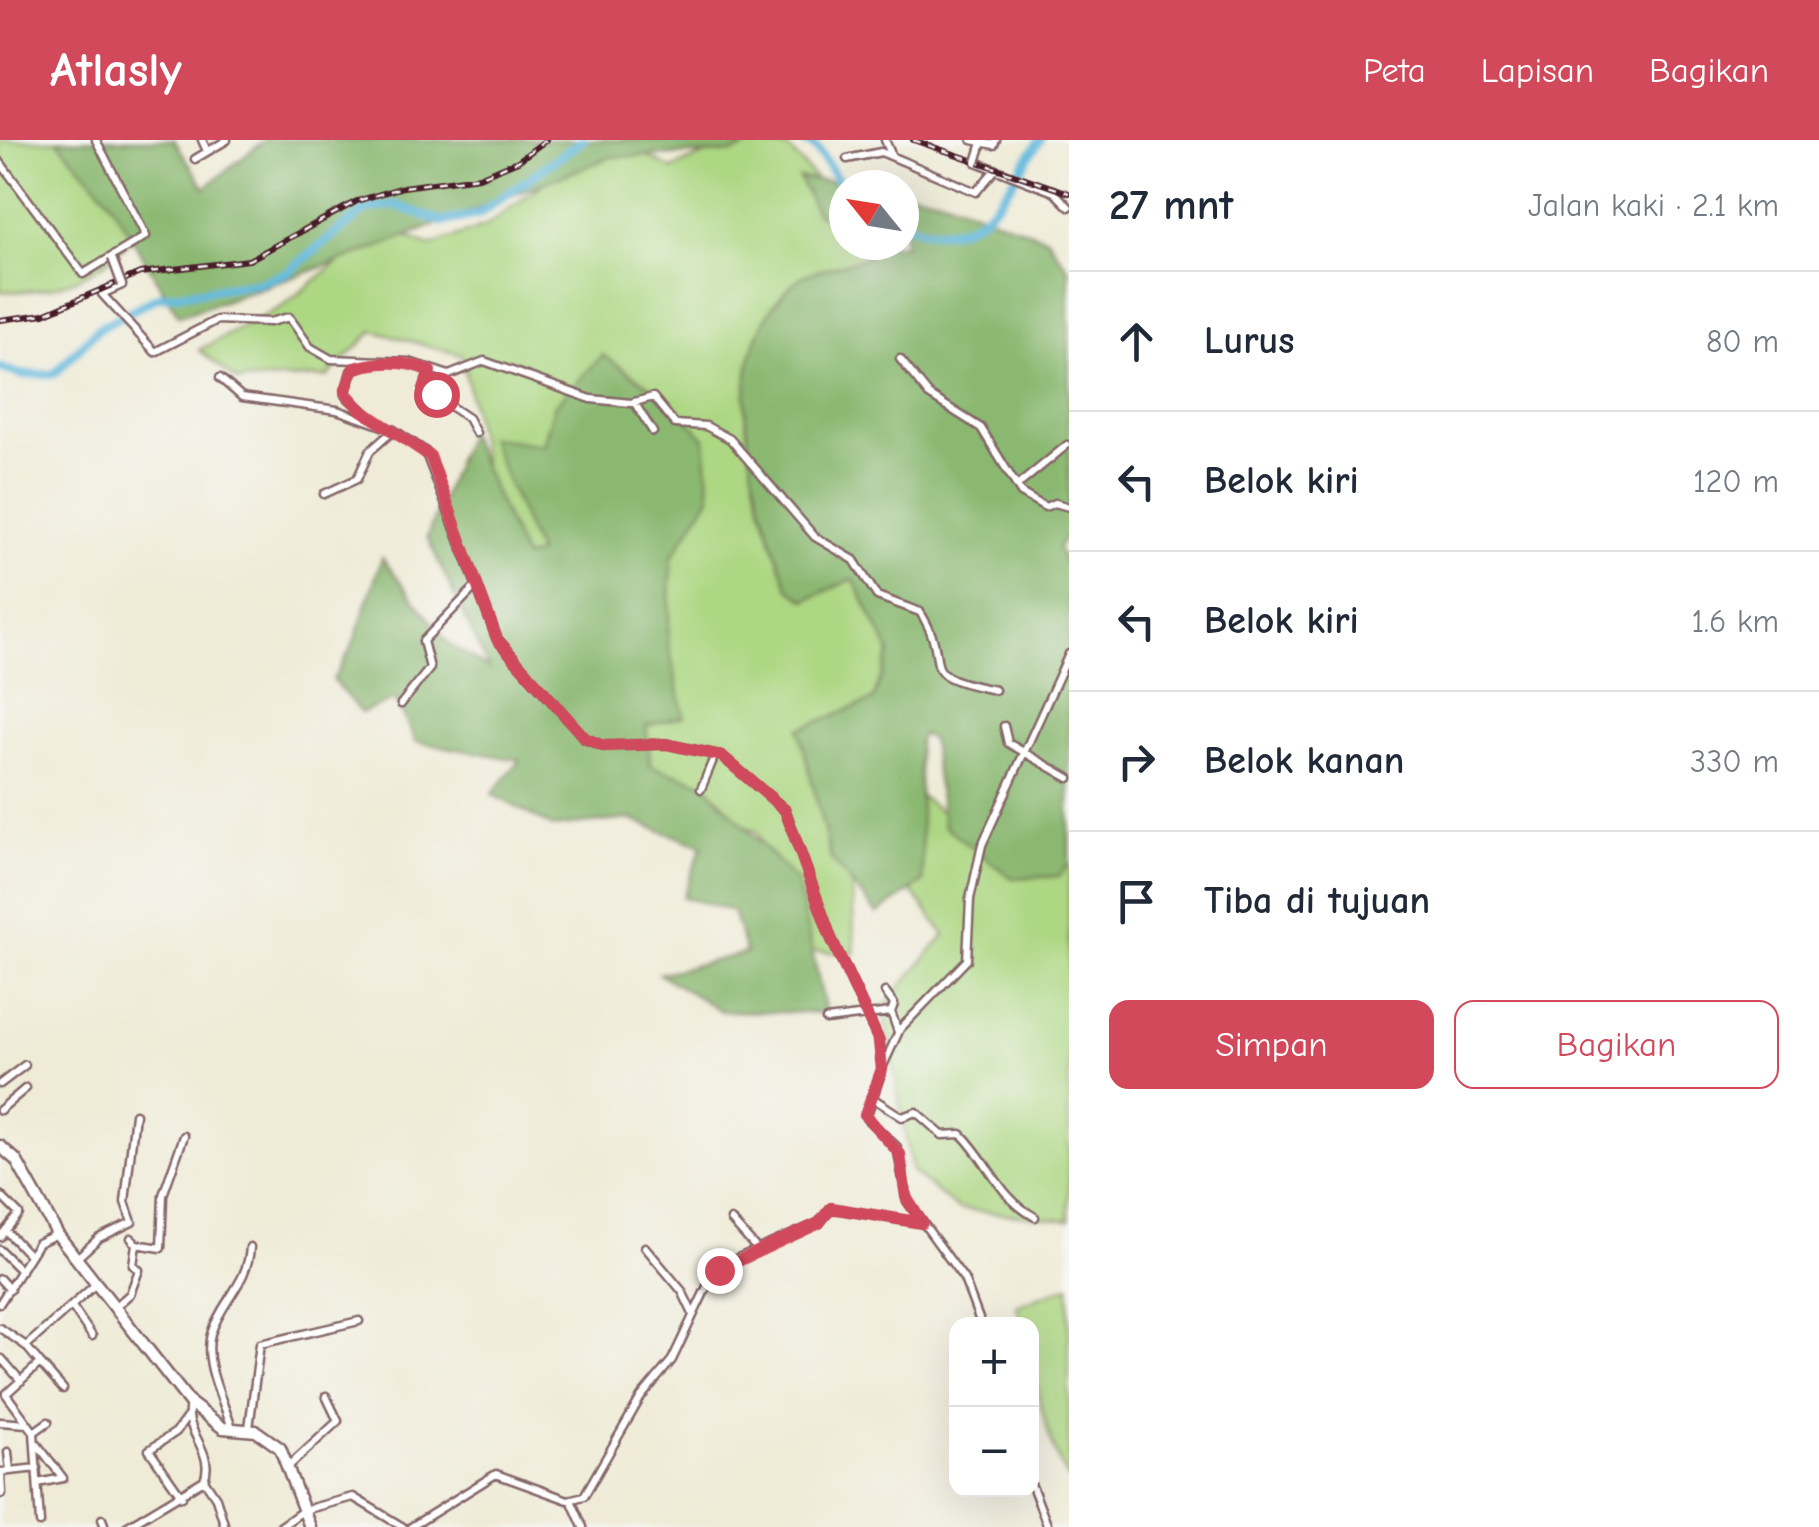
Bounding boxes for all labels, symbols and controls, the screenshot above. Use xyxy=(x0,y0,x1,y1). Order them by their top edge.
text: Atlasly xyxy=(50,43,182,98)
text: Peta xyxy=(1363,50,1426,91)
text: Lapisan xyxy=(1481,50,1594,91)
text: Bagikan xyxy=(1649,50,1769,91)
north arrow xyxy=(829,170,919,260)
text: 27 mnt xyxy=(1109,181,1233,230)
text: Jalan kaki · 2.1 km xyxy=(1528,187,1779,224)
icon: ahead xyxy=(1109,314,1164,369)
text: Lurus xyxy=(1204,319,1294,363)
text: 80 m xyxy=(1706,323,1779,360)
route start xyxy=(414,372,460,418)
icon: left xyxy=(1109,454,1164,509)
text: Belok kiri xyxy=(1204,459,1359,503)
text: 120 m xyxy=(1693,463,1779,500)
icon: left xyxy=(1109,594,1164,649)
text: Belok kiri xyxy=(1204,599,1359,643)
text: 1.6 km xyxy=(1691,603,1779,640)
icon: right xyxy=(1109,734,1164,789)
text: Belok kanan xyxy=(1204,739,1404,783)
text: 330 m xyxy=(1690,743,1779,780)
icon: arrive xyxy=(1109,874,1164,929)
text: Tiba di tujuan xyxy=(1204,879,1430,923)
button: Simpan xyxy=(1109,1000,1434,1089)
button: Bagikan xyxy=(1454,1000,1779,1089)
route end xyxy=(697,1248,743,1294)
map controls xyxy=(949,1317,1039,1497)
button: + xyxy=(949,1317,1039,1407)
button: − xyxy=(949,1407,1039,1497)

